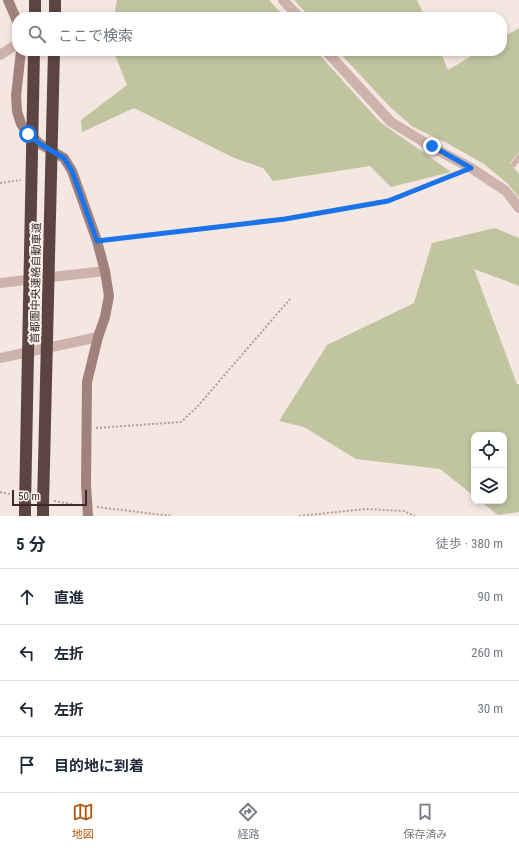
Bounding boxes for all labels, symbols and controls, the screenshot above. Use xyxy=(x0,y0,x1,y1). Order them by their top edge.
search box xyxy=(12,12,507,56)
icon: search xyxy=(26,23,48,45)
text: ここで検索 xyxy=(58,27,133,45)
route start xyxy=(19,125,37,143)
route end xyxy=(423,137,441,155)
street label: 首都圏中央連絡自動車道 xyxy=(28,222,44,344)
map controls xyxy=(471,432,507,504)
button: locate xyxy=(471,432,507,468)
button: layers xyxy=(471,468,507,504)
scale bar xyxy=(12,488,87,507)
text: 50 m xyxy=(18,490,40,503)
text: 5 分 xyxy=(16,534,46,554)
text: 徒歩 · 380 m xyxy=(436,536,503,551)
icon: ahead xyxy=(16,586,38,608)
text: 直進 xyxy=(54,589,84,607)
text: 90 m xyxy=(477,589,503,604)
icon: left xyxy=(16,642,38,664)
text: 左折 xyxy=(54,645,84,663)
text: 260 m xyxy=(471,645,503,660)
icon: left xyxy=(16,698,38,720)
text: 左折 xyxy=(54,701,84,719)
text: 30 m xyxy=(477,701,503,716)
icon: arrive xyxy=(16,754,38,776)
text: 目的地に到着 xyxy=(54,757,144,775)
tab: 地図 xyxy=(72,801,94,841)
tab: 経路 xyxy=(237,801,259,841)
tab: 保存済み xyxy=(403,801,447,841)

